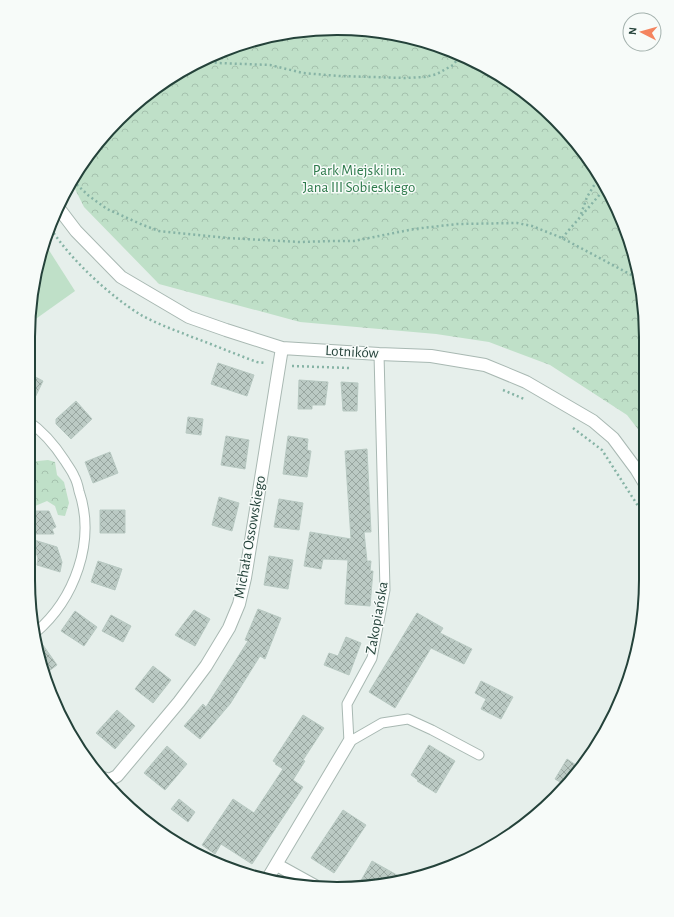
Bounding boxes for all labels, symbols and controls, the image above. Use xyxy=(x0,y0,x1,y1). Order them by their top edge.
north arrow xyxy=(622,12,662,52)
text: N xyxy=(627,27,638,35)
park label: Park Miejski im. Jana III Sobieskiego xyxy=(303,163,415,195)
street label: Lotników xyxy=(325,343,379,361)
street label: Michała Ossowskiego xyxy=(232,474,268,600)
street label: Zakopiańska xyxy=(363,580,391,656)

